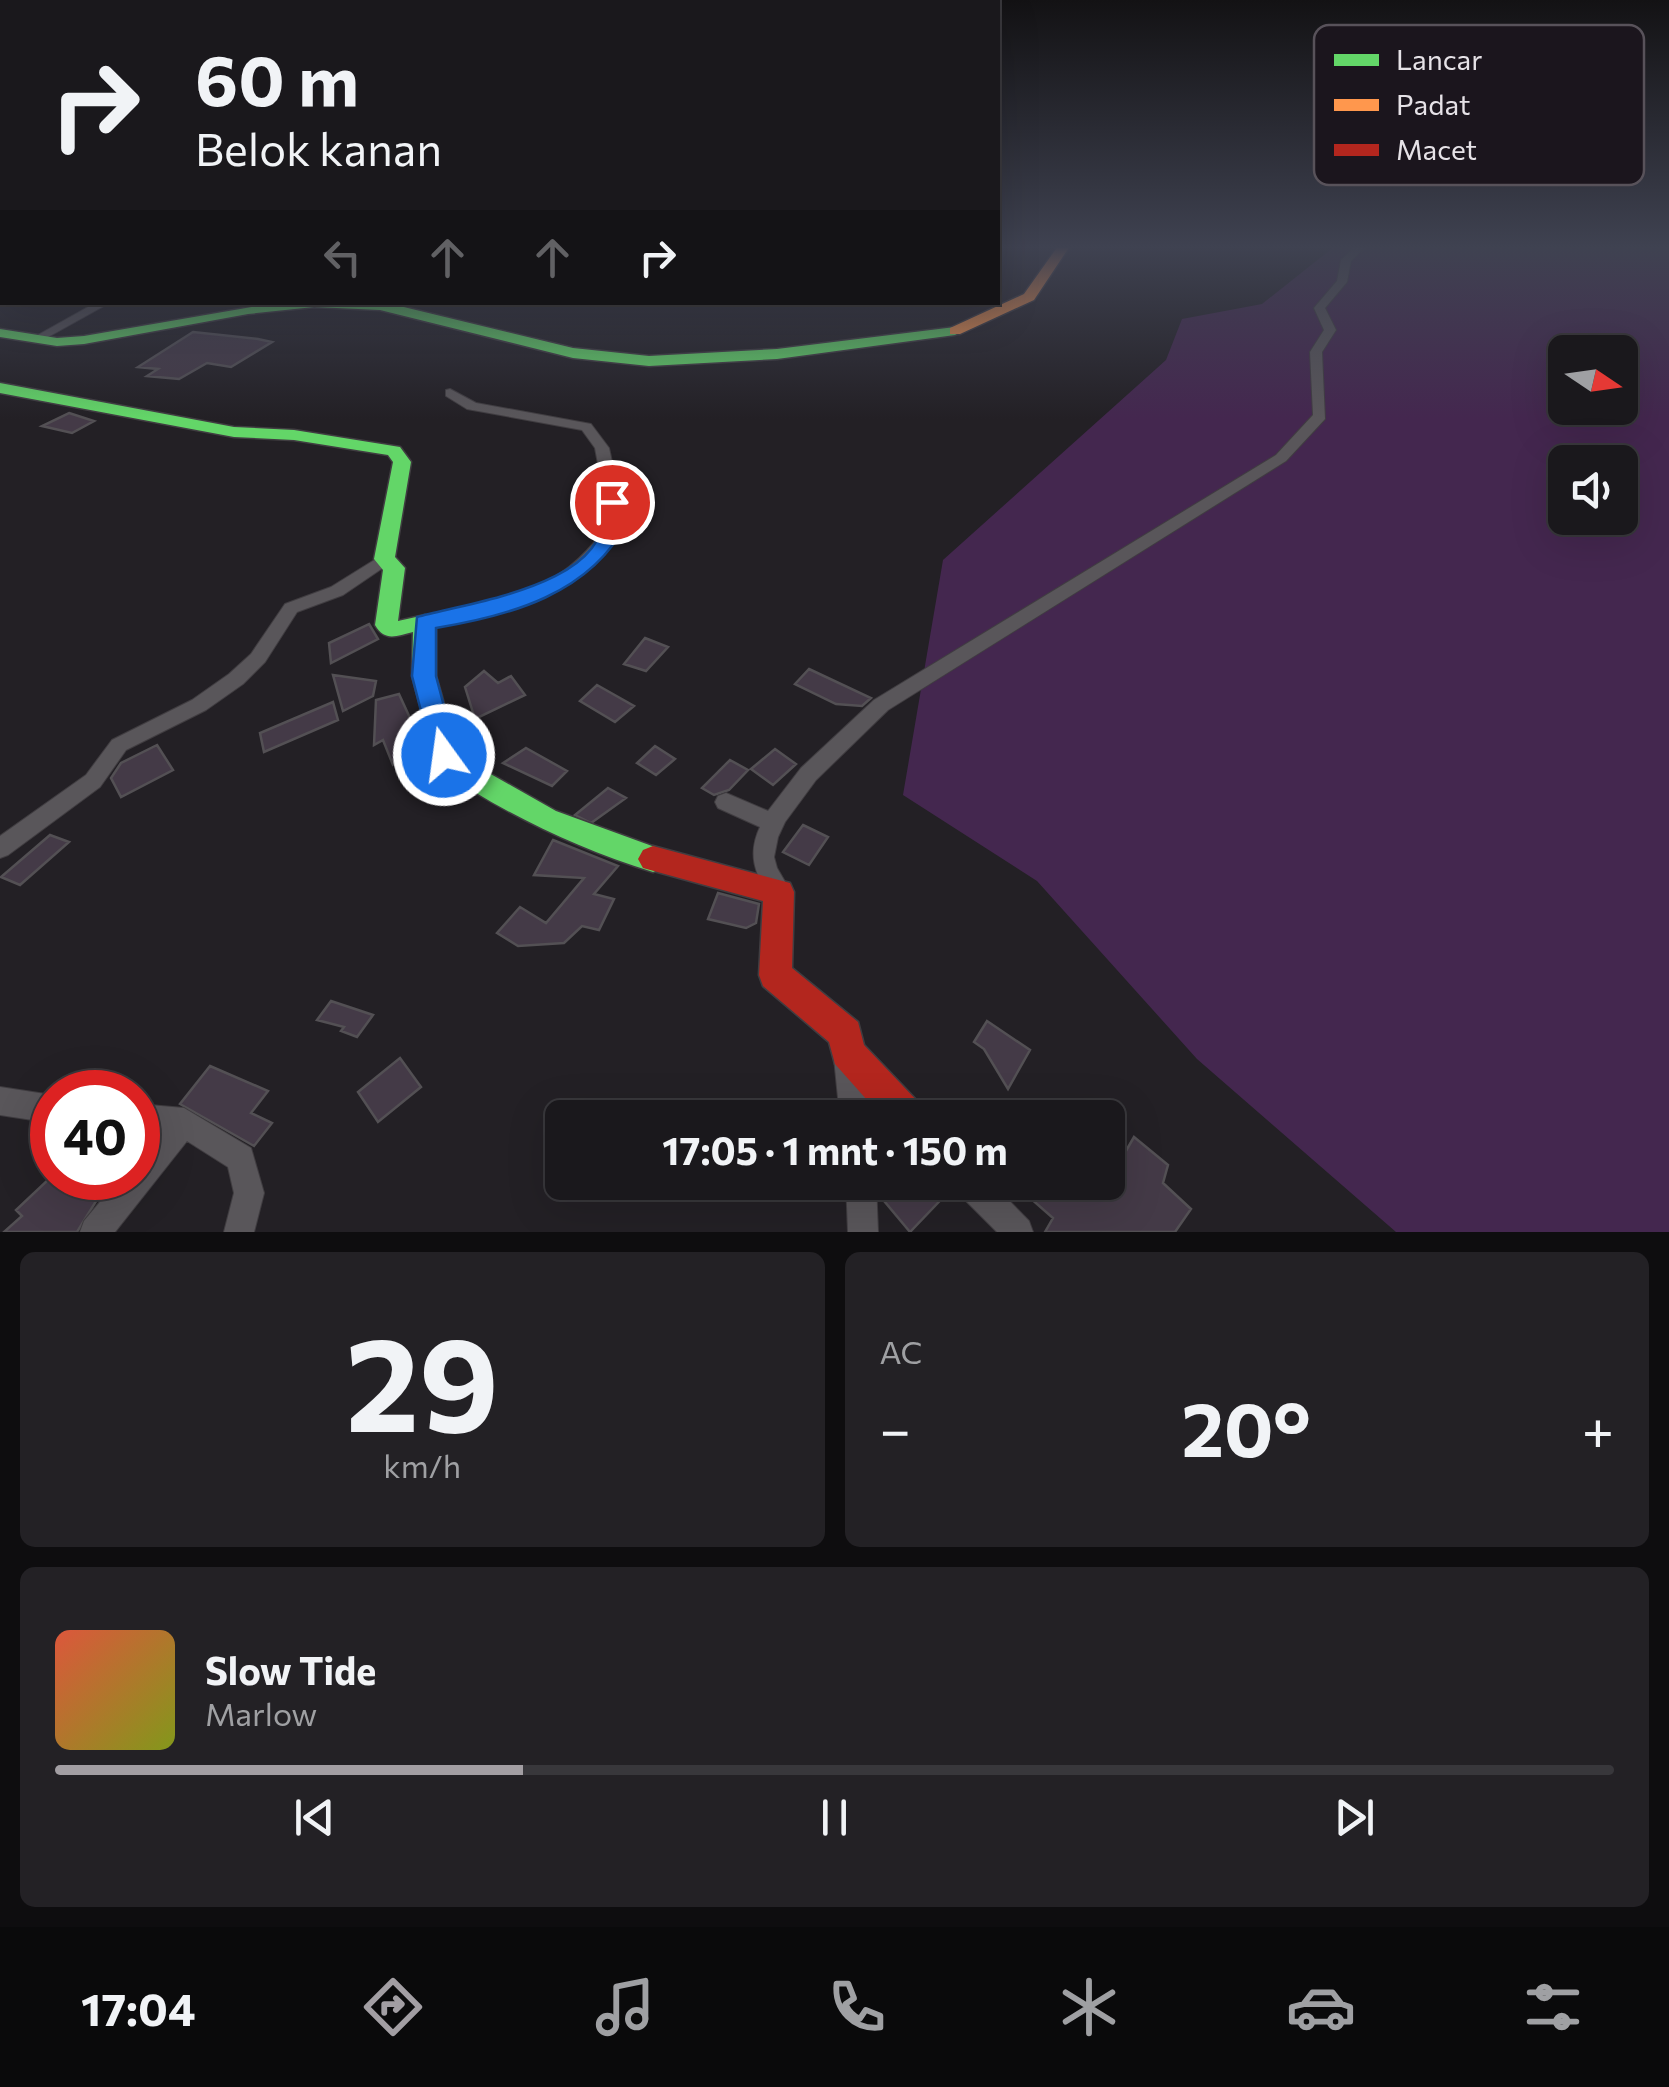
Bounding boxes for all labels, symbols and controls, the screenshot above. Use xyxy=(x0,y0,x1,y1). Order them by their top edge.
legend xyxy=(1314,25,1644,185)
text: 60 m xyxy=(195,35,359,120)
icon: right xyxy=(30,40,160,170)
text: Lancar xyxy=(1396,42,1482,76)
text: Padat xyxy=(1396,87,1471,121)
text: Belok kanan xyxy=(195,120,442,175)
text: Macet xyxy=(1396,132,1477,166)
icon: left xyxy=(315,230,370,285)
icon: ahead xyxy=(420,230,475,285)
icon: ahead xyxy=(525,230,580,285)
icon: right xyxy=(630,230,685,285)
north arrow xyxy=(1548,335,1638,425)
map controls xyxy=(1548,335,1638,535)
button: sound xyxy=(1548,445,1638,535)
pin xyxy=(570,460,655,545)
icon: arrive xyxy=(585,475,640,530)
position arrow xyxy=(392,703,496,807)
speed limit sign: 40 xyxy=(30,1070,160,1200)
text: 17:05 · 1 mnt · 150 m xyxy=(662,1126,1008,1173)
text: 29 xyxy=(346,1300,499,1459)
text: AC xyxy=(880,1331,923,1371)
text: 20° xyxy=(1181,1381,1311,1472)
text: − xyxy=(880,1394,911,1461)
text: + xyxy=(1582,1394,1614,1461)
text: km/h xyxy=(383,1445,461,1485)
text: Slow Tide xyxy=(205,1646,376,1693)
text: Marlow xyxy=(205,1693,317,1733)
icon: previous xyxy=(287,1790,342,1845)
icon: pause xyxy=(807,1790,862,1845)
icon: next xyxy=(1327,1790,1382,1845)
icon: directions xyxy=(358,1972,428,2042)
icon: music xyxy=(590,1972,660,2042)
icon: phone xyxy=(822,1972,892,2042)
icon: climate xyxy=(1054,1972,1124,2042)
icon: car xyxy=(1286,1972,1356,2042)
icon: filters xyxy=(1518,1972,1588,2042)
text: 17:04 xyxy=(81,1980,196,2035)

